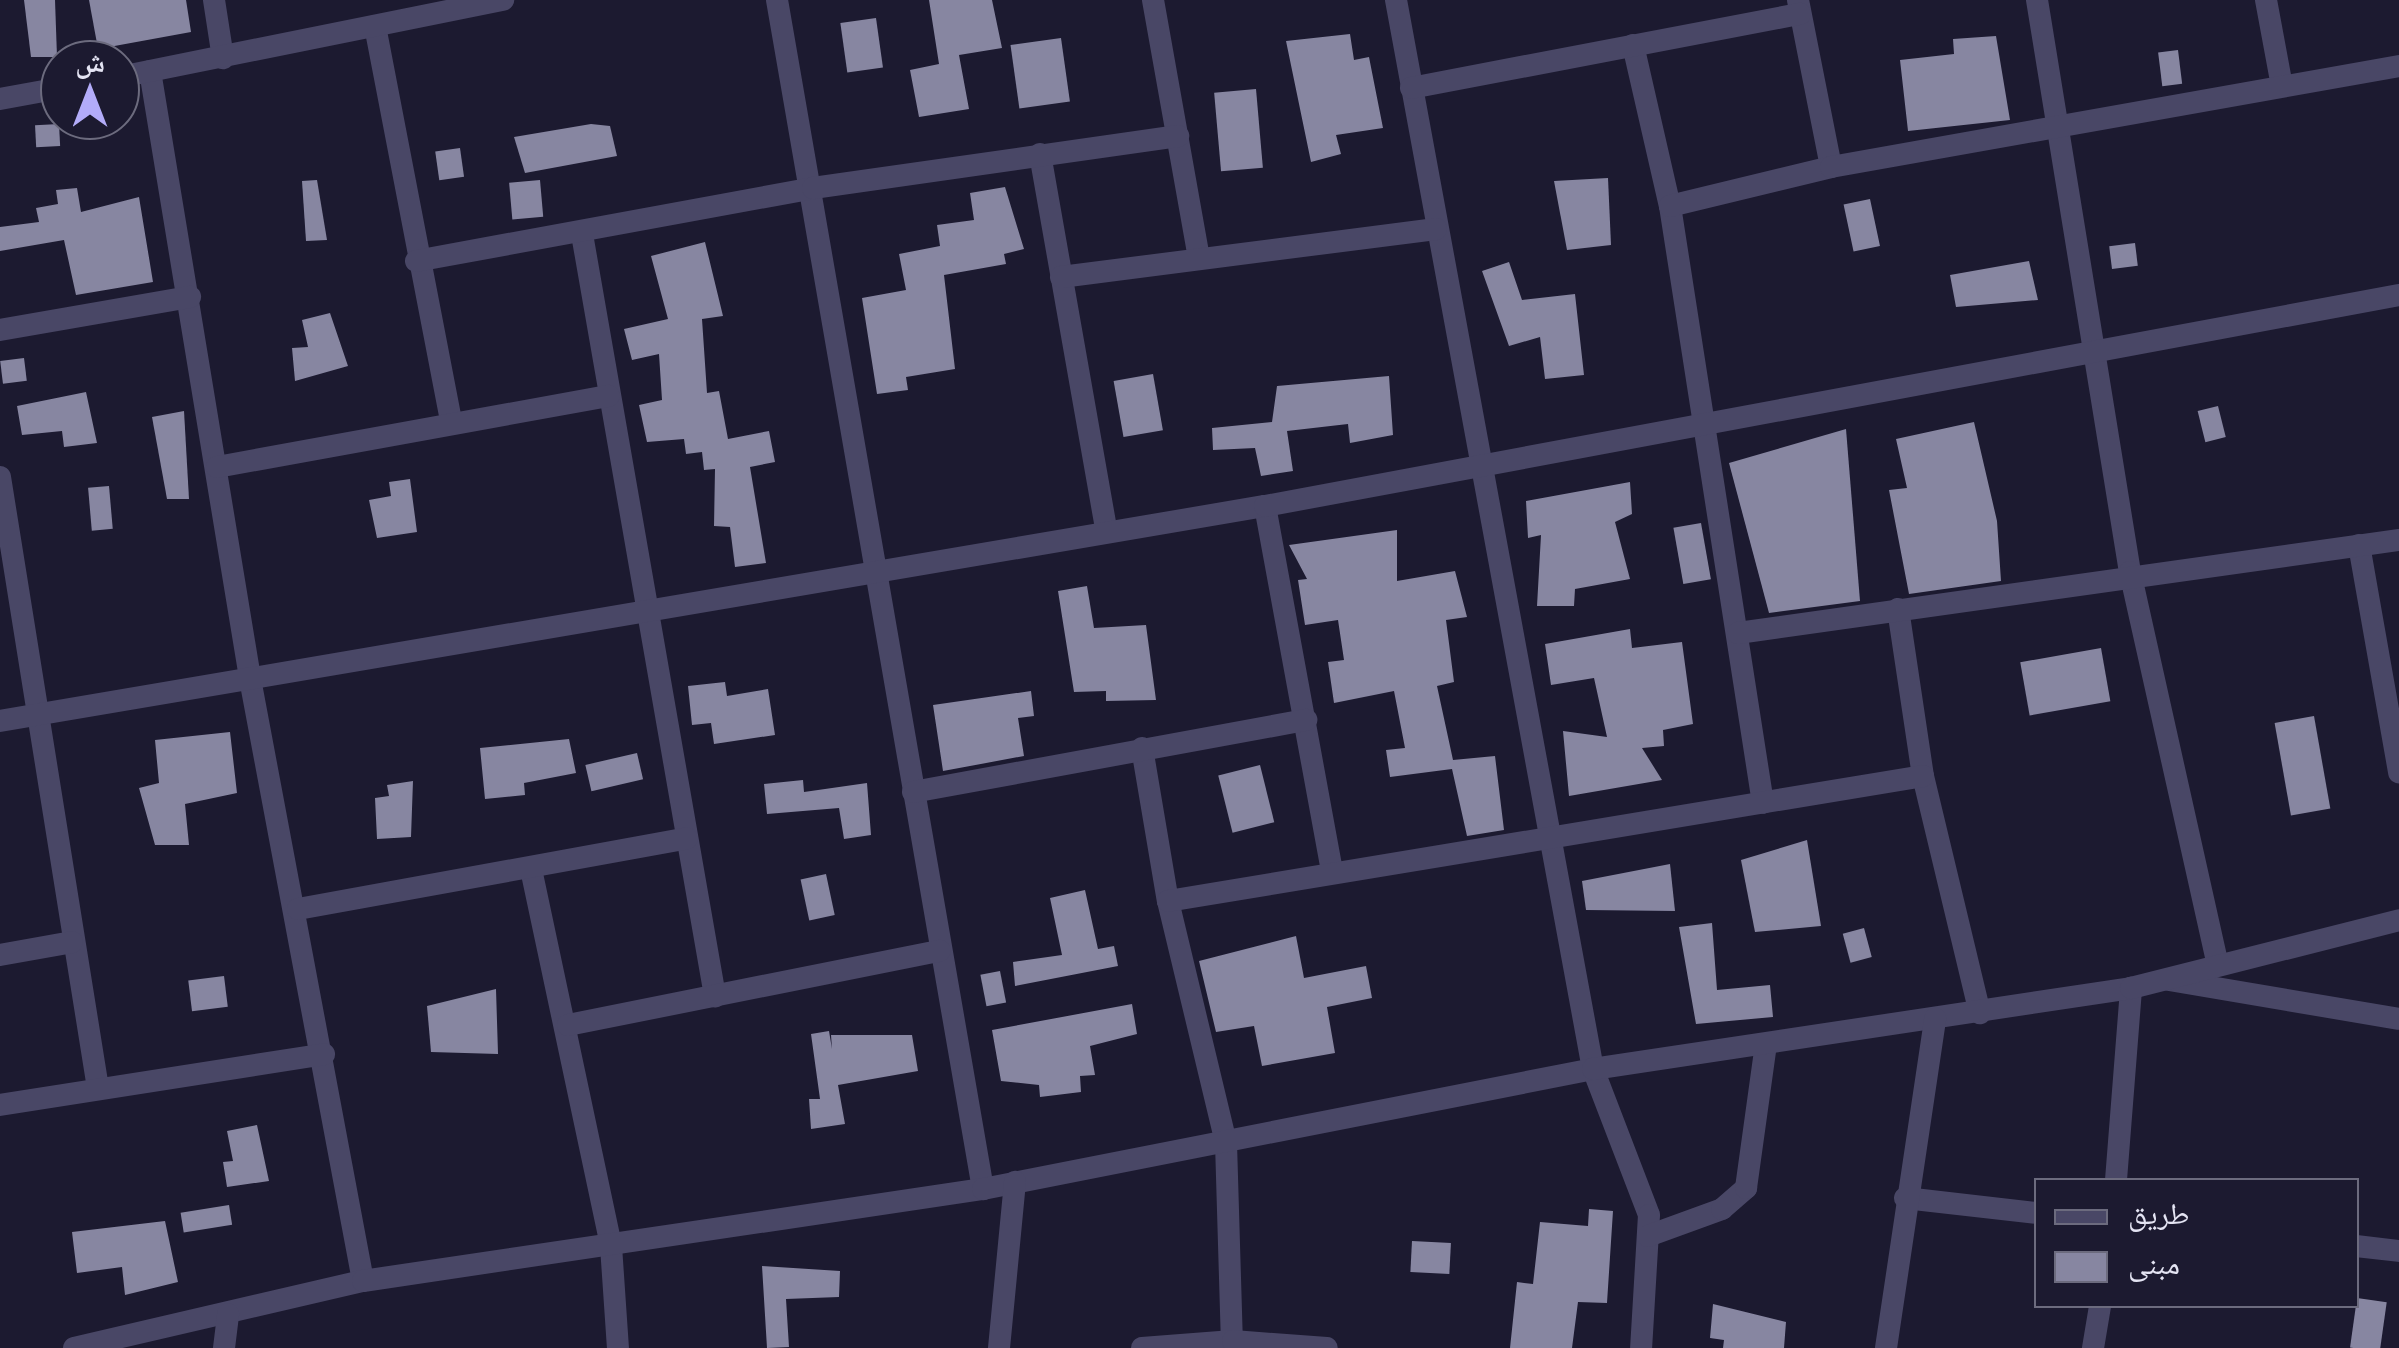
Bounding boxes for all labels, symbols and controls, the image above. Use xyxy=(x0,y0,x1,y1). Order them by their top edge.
north arrow xyxy=(40,40,140,140)
text: ش xyxy=(75,44,105,79)
legend xyxy=(2034,1178,2359,1308)
text: طريق xyxy=(2128,1194,2189,1232)
text: مبنى xyxy=(2128,1244,2180,1282)

